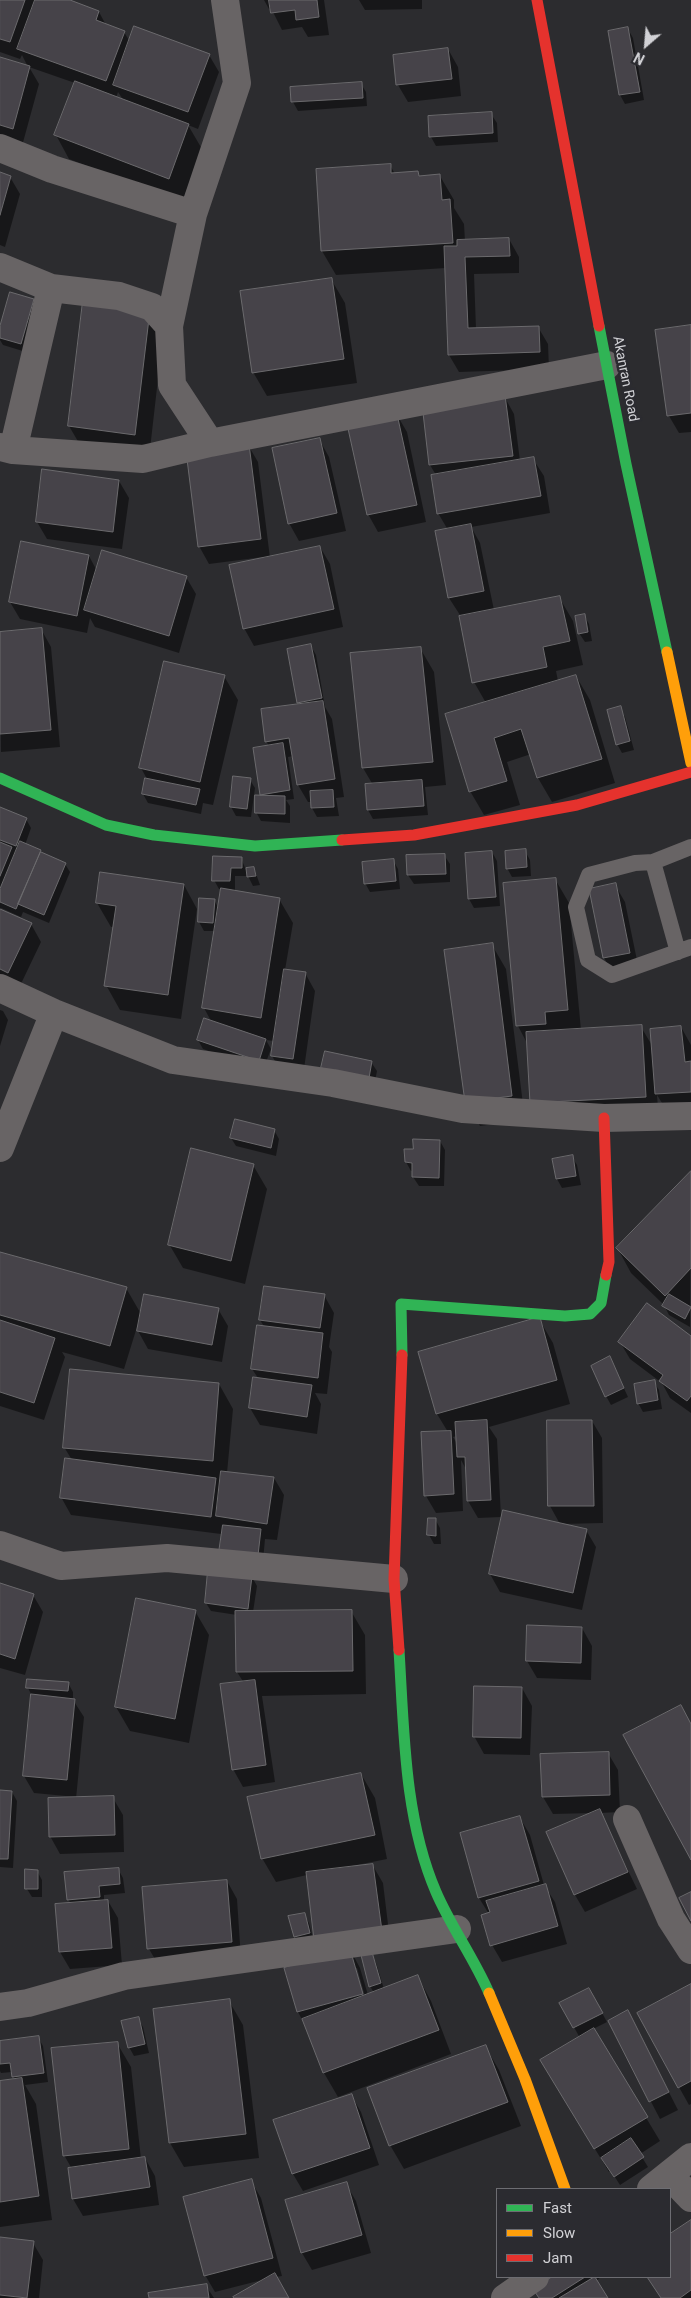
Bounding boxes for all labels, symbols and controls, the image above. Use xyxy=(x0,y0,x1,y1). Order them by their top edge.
north arrow xyxy=(621,20,671,70)
text: N xyxy=(631,49,647,68)
street label: Akanran Road xyxy=(608,335,642,423)
legend xyxy=(496,2188,671,2278)
text: Fast xyxy=(543,2199,572,2217)
text: Slow xyxy=(543,2224,575,2242)
text: Jam xyxy=(543,2249,573,2267)

